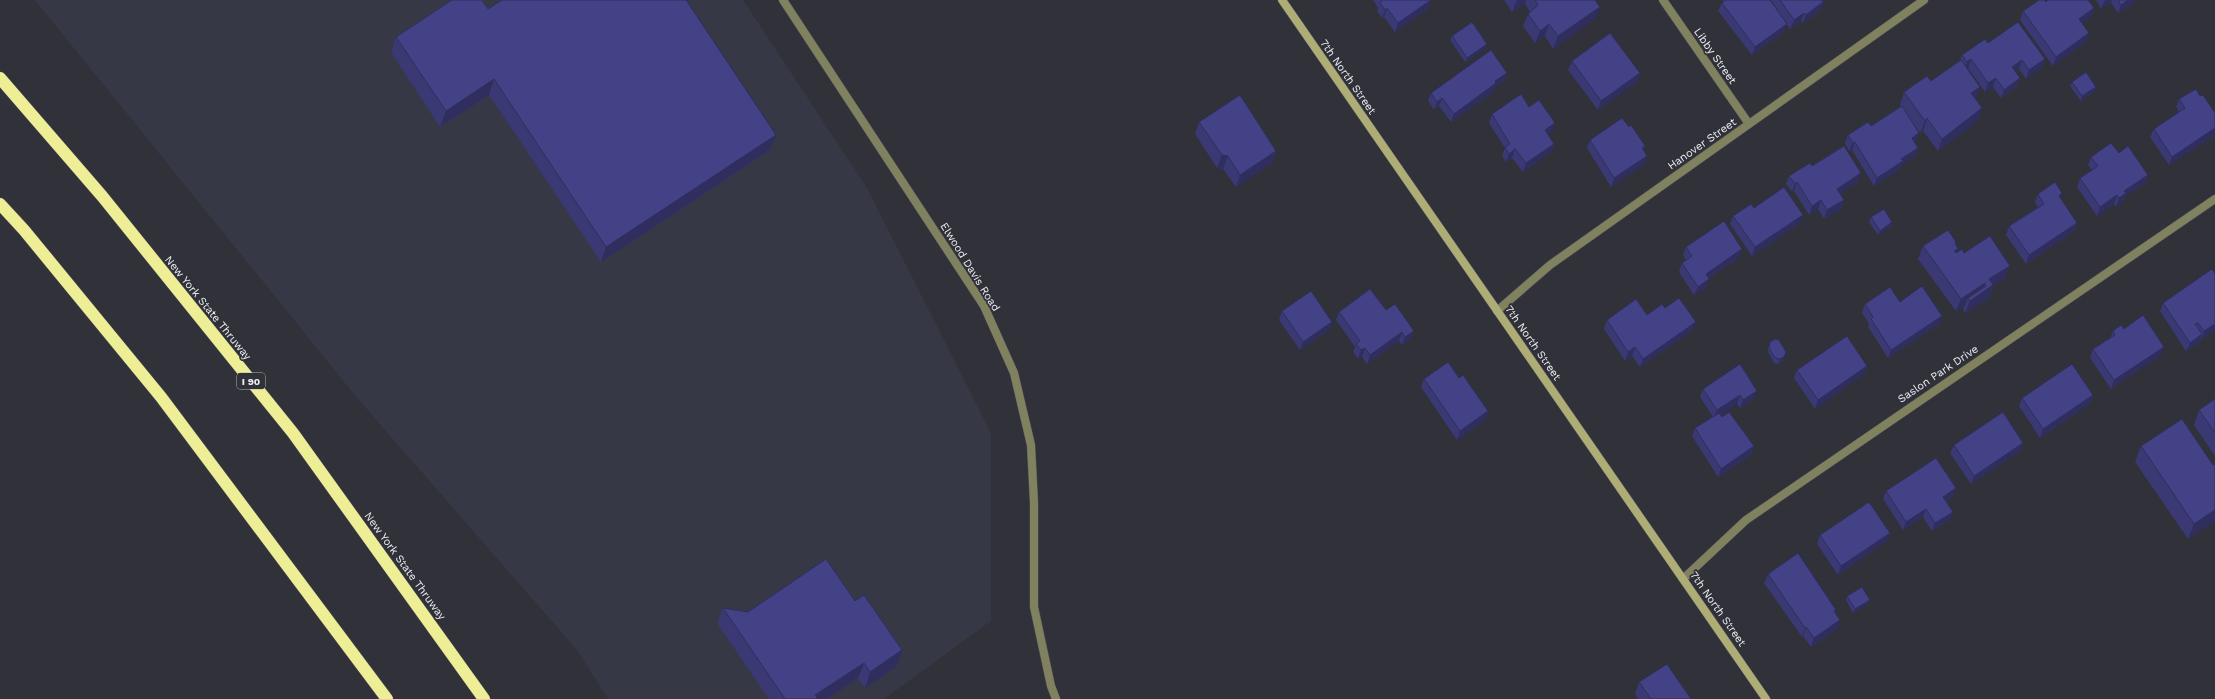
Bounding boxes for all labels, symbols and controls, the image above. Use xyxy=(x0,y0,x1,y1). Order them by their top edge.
street label: Libby Street xyxy=(1691,25,1739,87)
street label: 7th North Street xyxy=(1317,37,1379,117)
street label: Hanover Street xyxy=(1665,115,1739,173)
street label: Elwood Davis Road xyxy=(937,220,1003,314)
street label: New York State Thruway xyxy=(162,253,254,363)
street label: 7th North Street xyxy=(1502,303,1564,383)
street label: Saslon Park Drive xyxy=(1895,342,1981,406)
road number: I 90 xyxy=(237,373,265,389)
street label: New York State Thruway xyxy=(362,510,449,623)
street label: 7th North Street xyxy=(1687,569,1749,649)

